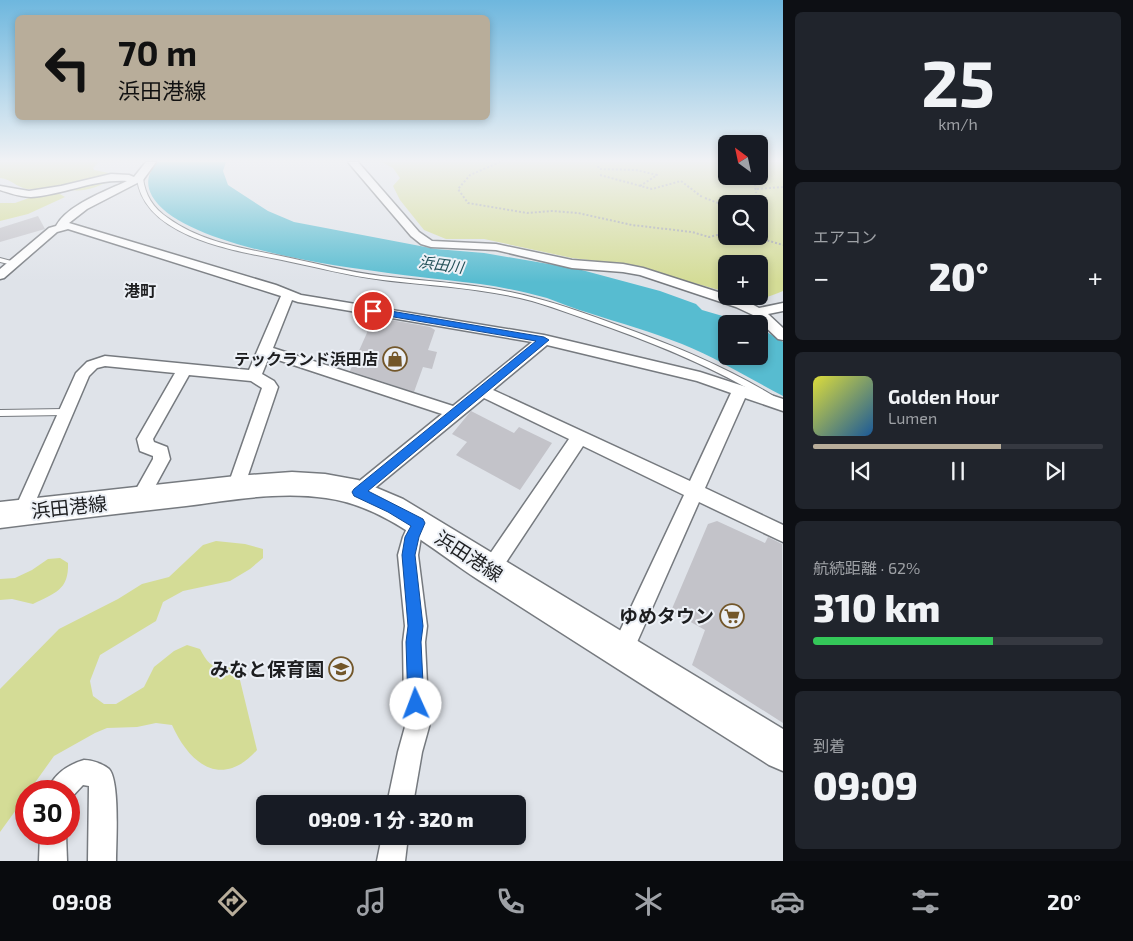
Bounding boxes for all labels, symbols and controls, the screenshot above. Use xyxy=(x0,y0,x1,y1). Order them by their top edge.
text: 70 m xyxy=(118,31,197,73)
icon: left xyxy=(35,35,100,100)
text: 25 xyxy=(921,42,995,120)
text: 浜田港線 xyxy=(118,77,206,103)
text: km/h xyxy=(938,114,978,133)
north arrow xyxy=(718,135,768,185)
map controls xyxy=(718,135,768,365)
button: search xyxy=(718,195,768,245)
text: エアコン xyxy=(813,227,877,246)
water label: 浜田川 xyxy=(418,252,467,276)
text: 20° xyxy=(929,253,988,299)
button: + xyxy=(718,255,768,305)
text: − xyxy=(813,260,829,294)
text: + xyxy=(1088,260,1103,294)
district label: 港町 xyxy=(124,281,156,300)
pin xyxy=(352,290,394,332)
icon: arrive xyxy=(359,297,387,325)
button: − xyxy=(718,315,768,365)
shop icon: テックランド浜田店 xyxy=(382,346,408,372)
place label: テックランド浜田店 xyxy=(234,349,378,368)
text: Golden Hour xyxy=(888,385,999,408)
text: Lumen xyxy=(888,408,937,427)
icon: previous xyxy=(847,457,875,485)
icon: pause xyxy=(944,457,972,485)
icon: next xyxy=(1041,457,1069,485)
street label: 浜田港線 xyxy=(30,491,108,522)
street label: 浜田港線 xyxy=(431,525,507,586)
text: 航続距離 · 62% xyxy=(813,558,920,577)
text: 310 km xyxy=(813,584,940,630)
supermarket icon: ゆめタウン xyxy=(719,603,745,629)
place label: ゆめタウン xyxy=(619,604,714,627)
school or university icon: みなと保育園 xyxy=(328,656,354,682)
place label: みなと保育園 xyxy=(210,657,324,680)
position arrow xyxy=(389,677,441,729)
text: 到着 xyxy=(813,736,845,755)
text: 09:09 xyxy=(813,762,918,808)
speed limit sign: 30 xyxy=(15,780,80,845)
text: 09:09 · 1 分 · 320 m xyxy=(308,808,474,831)
icon: directions xyxy=(215,884,250,919)
icon: music xyxy=(354,884,389,919)
icon: phone xyxy=(493,884,528,919)
icon: climate xyxy=(631,884,666,919)
icon: car xyxy=(770,884,805,919)
icon: filters xyxy=(908,884,943,919)
text: 09:08 xyxy=(52,888,112,914)
text: 20° xyxy=(1047,888,1081,914)

